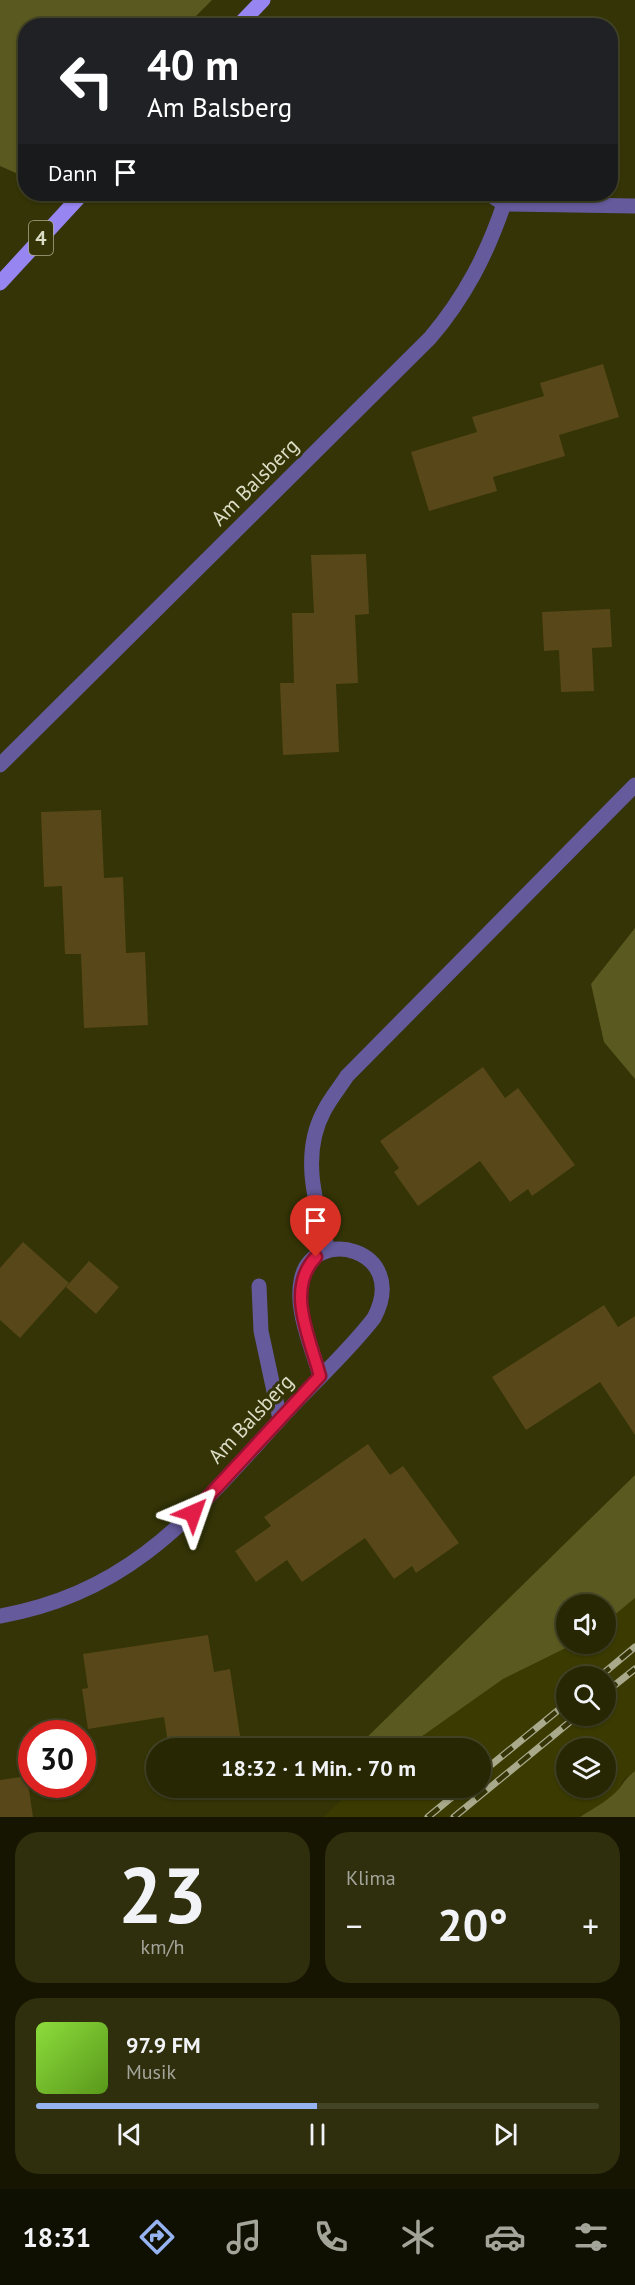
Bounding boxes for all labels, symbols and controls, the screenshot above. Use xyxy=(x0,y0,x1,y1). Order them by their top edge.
text: 40 m xyxy=(147,37,239,92)
icon: left xyxy=(48,42,126,120)
text: Am Balsberg xyxy=(147,90,292,124)
icon: arrive xyxy=(109,156,142,189)
text: Dann xyxy=(48,159,97,187)
road number: 4 xyxy=(29,221,53,255)
street label: Am Balsberg xyxy=(205,432,304,531)
pin xyxy=(290,1195,341,1257)
icon: arrive xyxy=(299,1204,332,1237)
street label: Am Balsberg xyxy=(202,1368,299,1469)
position arrow xyxy=(161,1481,225,1545)
map controls xyxy=(556,1594,616,1798)
button: sound xyxy=(556,1594,616,1654)
button: search xyxy=(556,1666,616,1726)
speed limit sign: 30 xyxy=(18,1720,96,1798)
button: layers xyxy=(556,1738,616,1798)
text: 18:32 · 1 Min. · 70 m xyxy=(221,1754,416,1782)
text: 23 xyxy=(118,1844,207,1945)
text: Klima xyxy=(346,1865,396,1891)
text: 20° xyxy=(437,1895,508,1953)
text: − xyxy=(346,1904,363,1947)
text: + xyxy=(582,1904,599,1947)
text: km/h xyxy=(141,1934,184,1960)
text: 97.9 FM xyxy=(126,2031,201,2059)
text: Musik xyxy=(126,2059,176,2085)
icon: previous xyxy=(113,2118,146,2151)
icon: pause xyxy=(301,2118,334,2151)
icon: next xyxy=(489,2118,522,2151)
icon: directions xyxy=(136,2216,178,2258)
icon: music xyxy=(223,2216,265,2258)
icon: phone xyxy=(310,2216,352,2258)
icon: climate xyxy=(397,2216,439,2258)
icon: car xyxy=(484,2216,526,2258)
icon: filters xyxy=(570,2216,612,2258)
text: 18:31 xyxy=(22,2220,91,2254)

